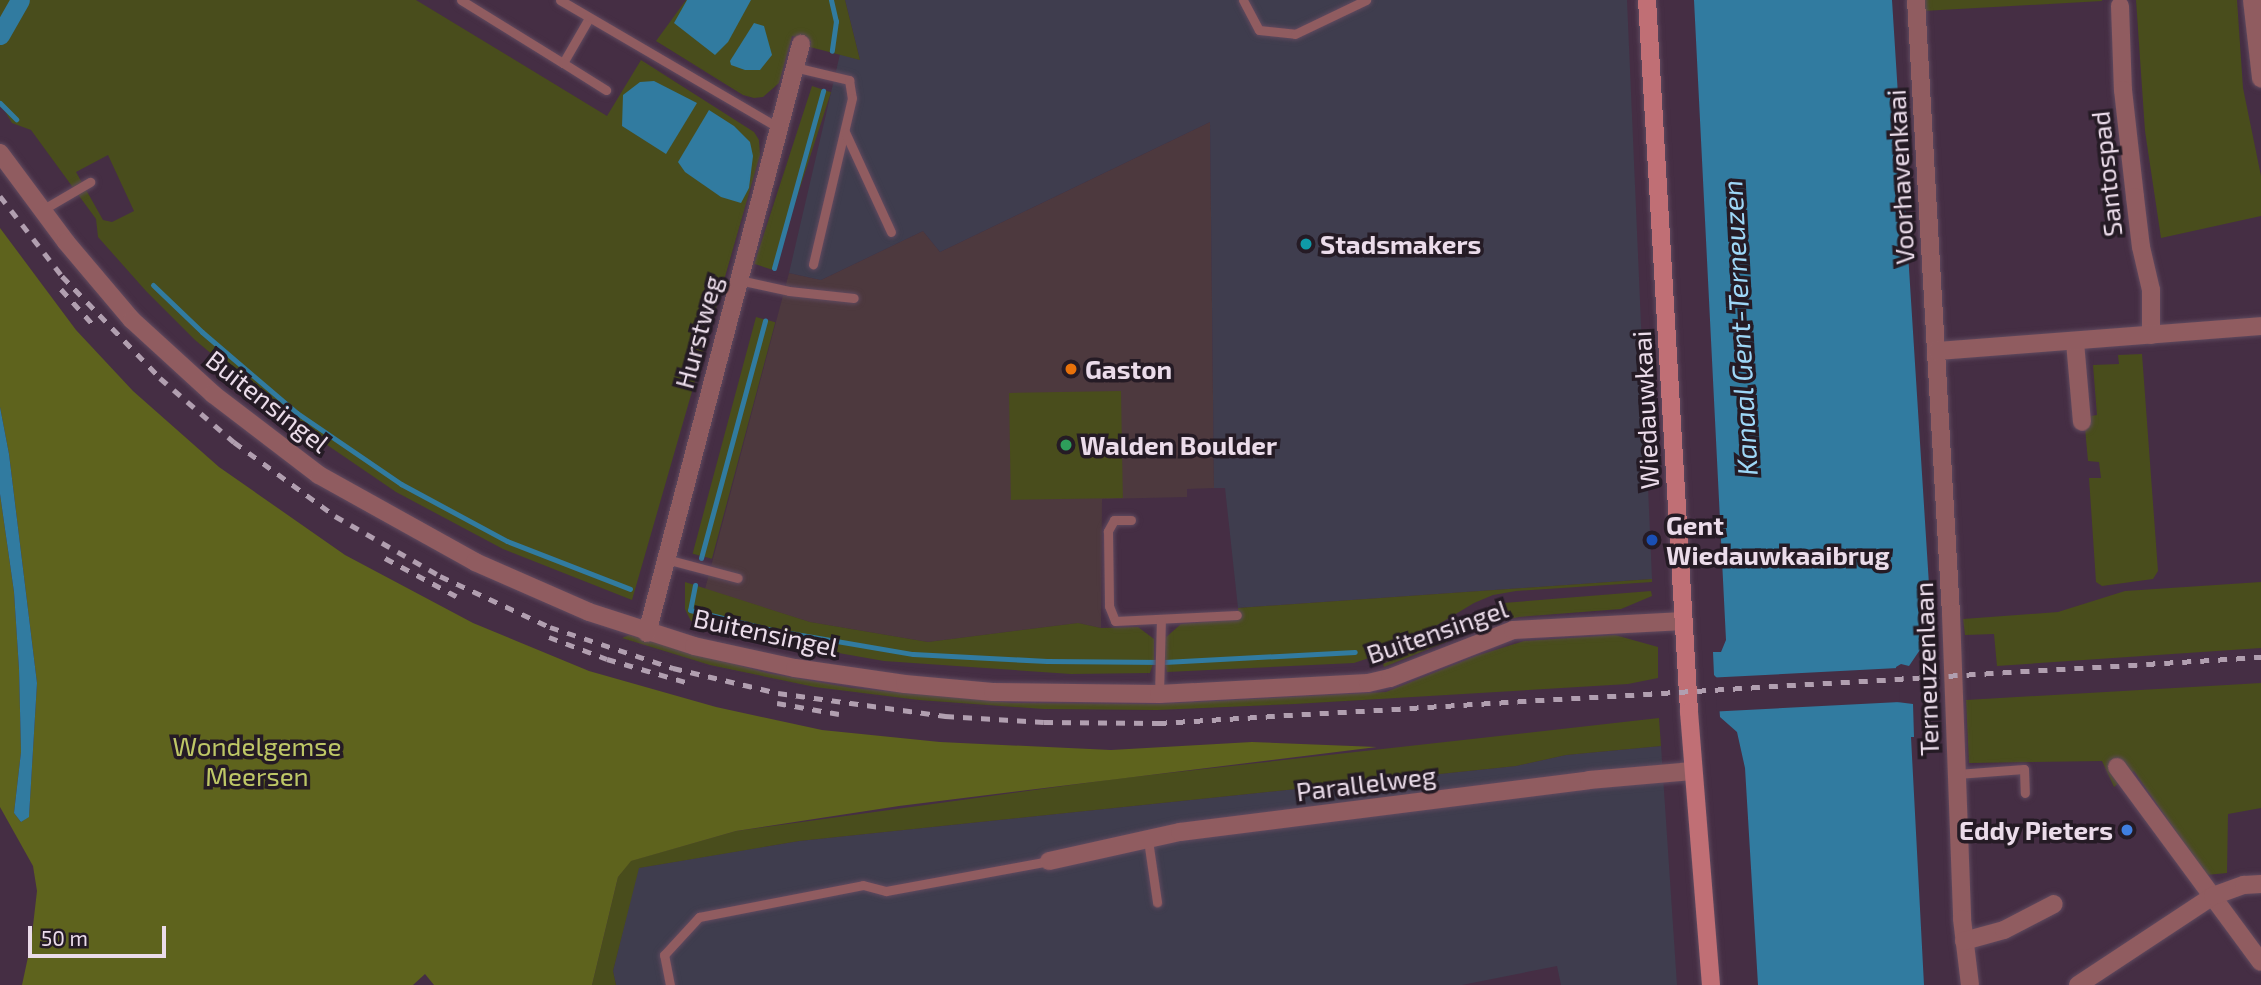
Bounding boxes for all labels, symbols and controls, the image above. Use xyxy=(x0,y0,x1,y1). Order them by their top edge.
street label: Voorhavenkaai xyxy=(1880,89,1920,265)
street label: Santospad xyxy=(2084,110,2128,238)
water label: Kanaal Gent-Terneuzen xyxy=(1714,179,1764,477)
place label: Stadsmakers xyxy=(1320,228,1481,260)
marker: Stadsmakers xyxy=(1298,236,1314,252)
street label: Hurstweg xyxy=(668,272,728,392)
street label: Wiedauwkaai xyxy=(1625,330,1665,490)
street label: Buitensingel xyxy=(200,343,336,459)
place label: Gaston xyxy=(1085,353,1172,385)
marker: Gaston xyxy=(1063,361,1079,377)
place label: Walden Boulder xyxy=(1080,429,1277,461)
marker: Walden Boulder xyxy=(1058,437,1074,453)
place label: Gent Wiedauwkaaibrug xyxy=(1666,509,1889,570)
marker: Gent Wiedauwkaaibrug xyxy=(1644,532,1660,548)
street label: Terneuzenlaan xyxy=(1907,581,1945,757)
street label: Buitensingel xyxy=(1362,592,1512,670)
street label: Buitensingel xyxy=(691,601,841,663)
park label: Wondelgemse Meersen xyxy=(173,730,341,792)
street label: Parallelweg xyxy=(1294,759,1438,807)
place label: Eddy Pieters xyxy=(1958,814,2113,846)
marker: Eddy Pieters xyxy=(2119,822,2135,838)
scale bar xyxy=(32,912,170,956)
text: 50 m xyxy=(41,925,88,950)

